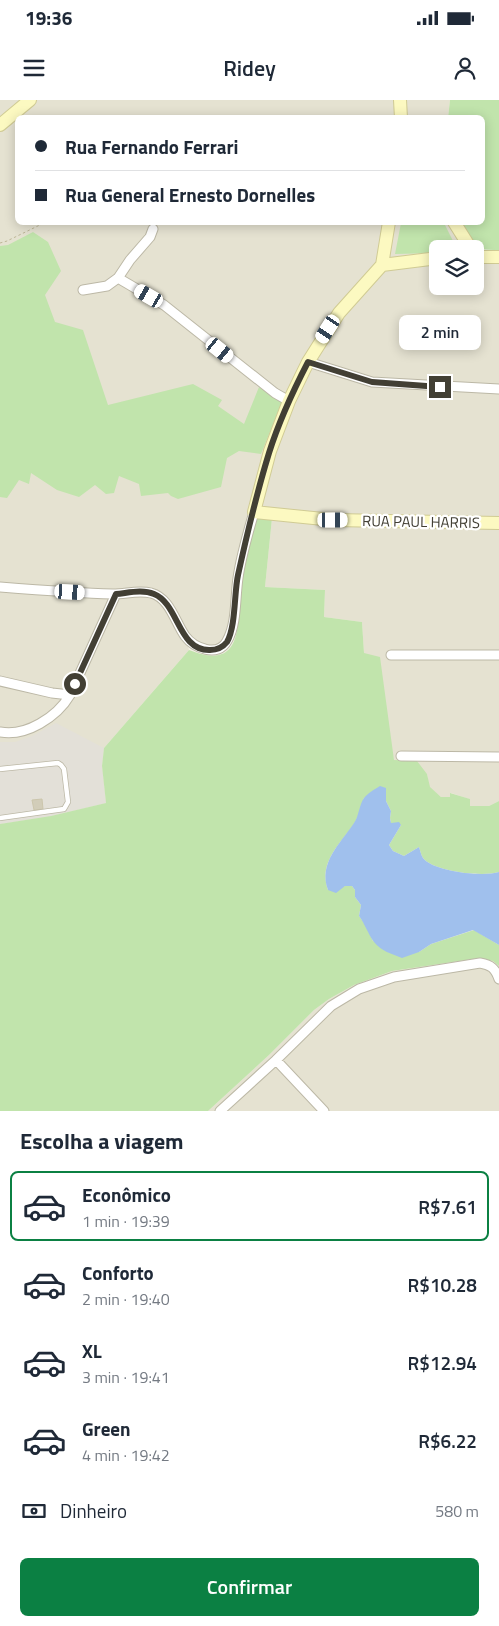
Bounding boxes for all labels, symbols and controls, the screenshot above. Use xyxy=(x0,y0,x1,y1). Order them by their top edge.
text: 19:36 xyxy=(25,3,72,32)
text: Ridey xyxy=(223,51,276,85)
icon: menu xyxy=(20,54,48,82)
icon: person xyxy=(451,54,479,82)
text: Rua Fernando Ferrari xyxy=(65,132,238,161)
text: Rua General Ernesto Dornelles xyxy=(65,180,315,209)
map controls xyxy=(429,240,484,295)
button: layers xyxy=(429,240,484,295)
car xyxy=(132,282,165,310)
car xyxy=(313,312,342,346)
callout: 2 min xyxy=(399,314,481,350)
text: 2 min xyxy=(421,320,459,344)
car xyxy=(203,335,236,365)
route end xyxy=(429,376,451,398)
street label: RUA PAUL HARRIS xyxy=(362,509,480,534)
car xyxy=(318,513,348,528)
car xyxy=(54,584,85,600)
route start xyxy=(64,673,86,695)
text: Escolha a viagem xyxy=(20,1124,184,1158)
text: Econômico xyxy=(82,1180,171,1209)
icon: car xyxy=(22,1184,67,1229)
text: R$7.61 xyxy=(418,1192,477,1221)
text: 1 min · 19:39 xyxy=(82,1209,170,1233)
text: Conforto xyxy=(82,1258,154,1287)
icon: car xyxy=(22,1262,67,1307)
text: R$10.28 xyxy=(408,1270,477,1299)
text: 2 min · 19:40 xyxy=(82,1287,170,1311)
text: XL xyxy=(82,1336,102,1365)
icon: car xyxy=(22,1340,67,1385)
text: R$12.94 xyxy=(408,1348,477,1377)
text: 3 min · 19:41 xyxy=(82,1365,170,1389)
text: Green xyxy=(82,1414,131,1443)
icon: car xyxy=(22,1418,67,1463)
text: R$6.22 xyxy=(418,1426,477,1455)
text: 4 min · 19:42 xyxy=(82,1443,170,1467)
text: Dinheiro xyxy=(60,1496,127,1525)
icon: cash xyxy=(20,1497,48,1525)
text: 580 m xyxy=(435,1499,479,1523)
button: Confirmar xyxy=(20,1558,479,1616)

